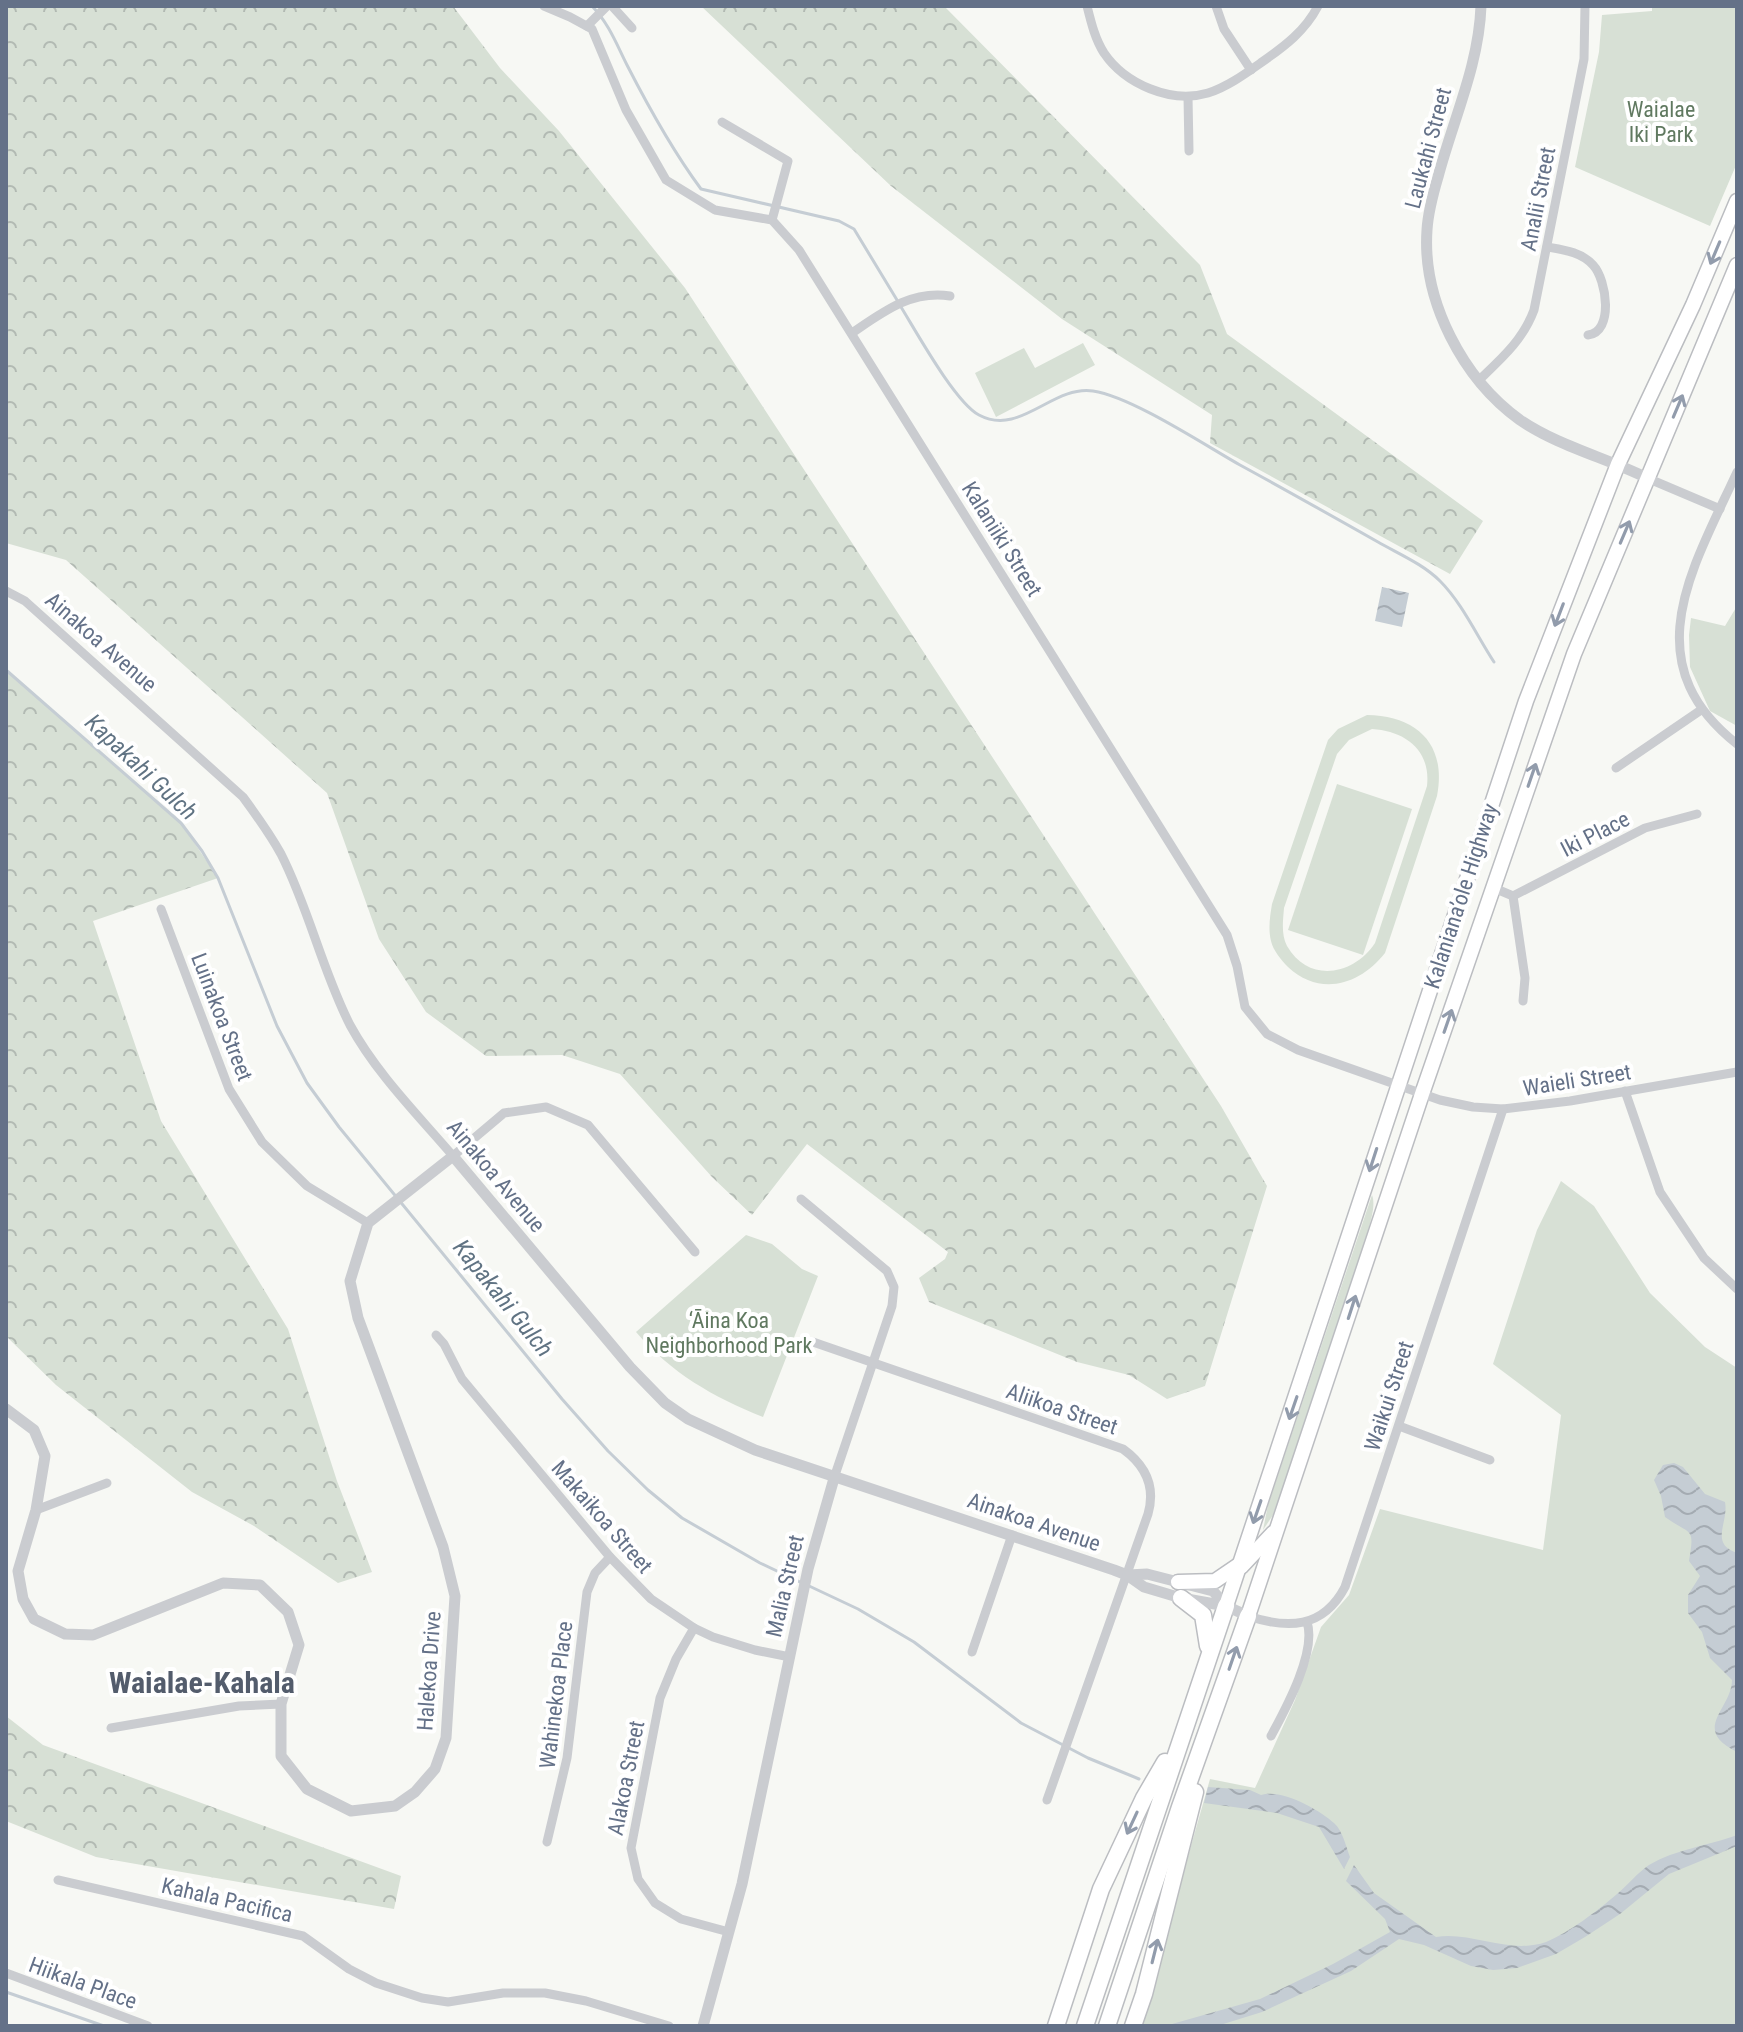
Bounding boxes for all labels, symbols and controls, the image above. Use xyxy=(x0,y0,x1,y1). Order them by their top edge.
street label: Laukahi Street xyxy=(1400,85,1456,211)
park label: Waialae Iki Park xyxy=(1627,97,1695,147)
street label: Analii Street xyxy=(1516,145,1560,253)
one-way arrow xyxy=(1707,240,1721,265)
one-way arrow xyxy=(1671,394,1686,419)
street label: Kalaniiki Street xyxy=(957,477,1047,601)
one-way arrow xyxy=(1619,520,1633,545)
street label: Ainakoa Avenue xyxy=(40,587,162,697)
one-way arrow xyxy=(1551,602,1565,627)
water label: Kapakahi Gulch xyxy=(79,708,203,826)
one-way arrow xyxy=(1526,763,1541,788)
street label: Kalaniana’ole Highway xyxy=(1419,800,1503,992)
street label: Iki Place xyxy=(1556,806,1634,862)
street label: Luinakoa Street xyxy=(186,950,258,1084)
one-way arrow xyxy=(1441,1009,1456,1034)
street label: Waieli Street xyxy=(1521,1059,1633,1101)
street label: Ainakoa Avenue xyxy=(442,1115,550,1237)
one-way arrow xyxy=(1365,1147,1380,1173)
water label: Kapakahi Gulch xyxy=(447,1234,559,1362)
one-way arrow xyxy=(1345,1294,1360,1319)
park label: ‘Āina Koa Neighborhood Park xyxy=(646,1308,813,1358)
street label: Waikui Street xyxy=(1359,1338,1419,1454)
street label: Aliikoa Street xyxy=(1003,1378,1121,1440)
one-way arrow xyxy=(1284,1395,1299,1420)
street label: Makaikoa Street xyxy=(546,1456,658,1578)
street label: Ainakoa Avenue xyxy=(964,1488,1104,1556)
one-way arrow xyxy=(1249,1499,1264,1524)
street label: Malia Street xyxy=(761,1532,809,1640)
street label: Halekoa Drive xyxy=(412,1610,446,1732)
street label: Wahinekoa Place xyxy=(535,1620,577,1770)
one-way arrow xyxy=(1226,1646,1241,1671)
district label: Waialae-Kahala xyxy=(109,1665,295,1700)
street label: Alakoa Street xyxy=(603,1718,649,1838)
one-way arrow xyxy=(1124,1810,1139,1834)
street label: Kahala Pacifica xyxy=(159,1873,295,1927)
one-way arrow xyxy=(1148,1939,1163,1965)
street label: Hiikala Place xyxy=(26,1952,140,2014)

